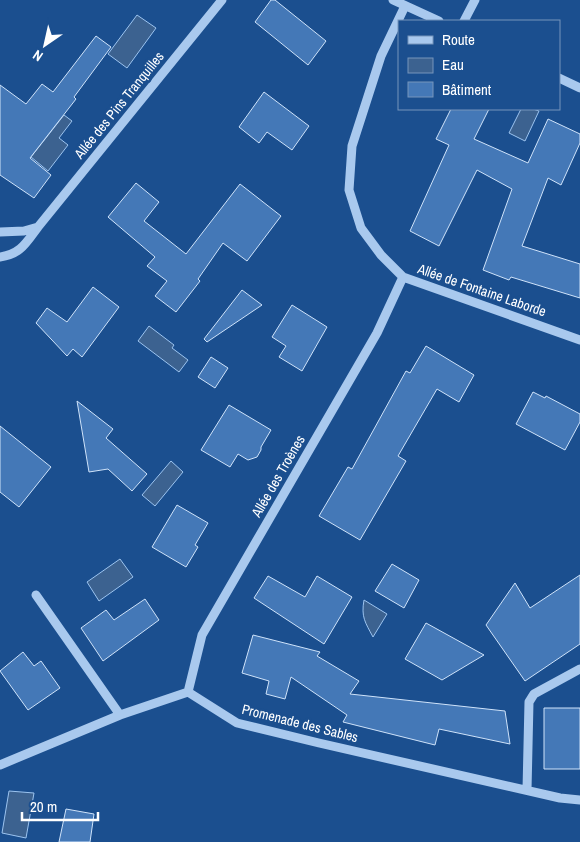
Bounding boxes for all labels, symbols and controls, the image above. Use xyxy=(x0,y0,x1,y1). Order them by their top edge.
north arrow xyxy=(20,20,70,70)
legend xyxy=(398,20,560,110)
text: Route xyxy=(442,29,475,50)
text: N xyxy=(29,46,46,66)
street label: Allée des Pins Tranquilles xyxy=(70,48,168,163)
text: Eau xyxy=(442,54,464,75)
text: Bâtiment xyxy=(442,79,492,100)
street label: Allée de Fontaine Laborde xyxy=(414,259,549,320)
street label: Allée des Troènes xyxy=(247,431,309,521)
street label: Promenade des Sables xyxy=(240,700,360,746)
scale bar xyxy=(22,790,99,822)
text: 20 m xyxy=(30,796,57,817)

